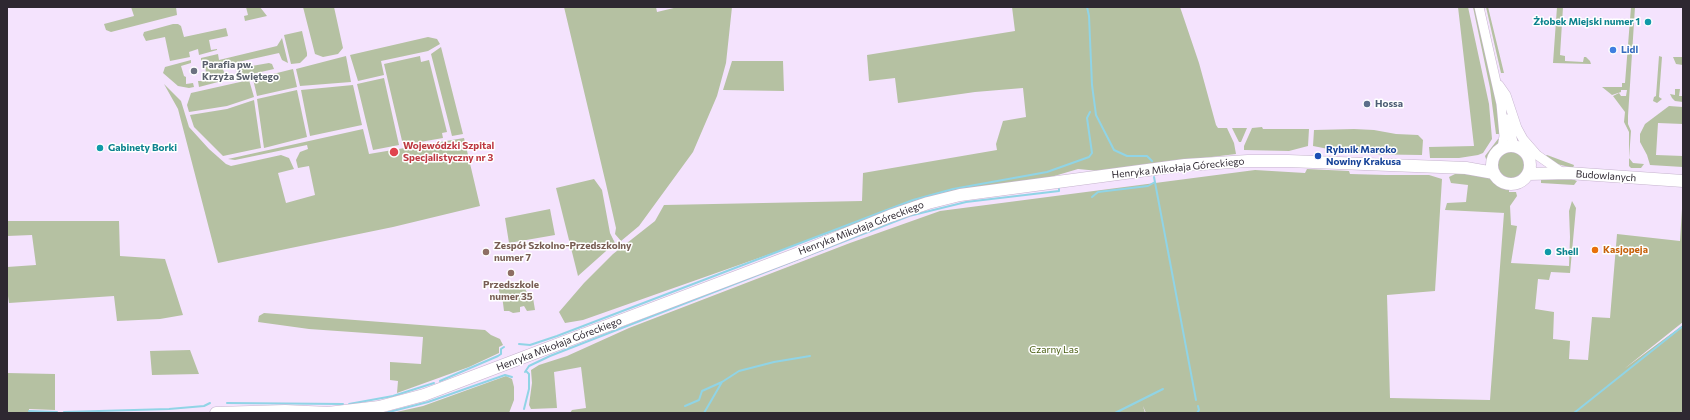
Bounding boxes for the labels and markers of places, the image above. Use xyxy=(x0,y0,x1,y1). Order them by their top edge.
place label: Żłobek Miejski numer 1 xyxy=(1533,16,1640,28)
marker: Żłobek Miejski numer 1 xyxy=(1643,17,1653,27)
place label: Lidl xyxy=(1621,44,1638,56)
marker: Lidl xyxy=(1608,45,1618,55)
place label: Parafia pw. Krzyża Świętego xyxy=(202,59,279,82)
marker: Parafia pw. Krzyża Świętego xyxy=(189,66,199,76)
place label: Hossa xyxy=(1375,98,1403,110)
marker: Hossa xyxy=(1362,99,1372,109)
place label: Wojewódzki Szpital Specjalistyczny nr 3 xyxy=(403,140,494,164)
place label: Gabinety Borki xyxy=(108,142,177,154)
marker: Gabinety Borki xyxy=(95,143,105,153)
place label: Rybnik Maroko Nowiny Krakusa xyxy=(1326,144,1401,168)
marker: Wojewódzki Szpital Specjalistyczny nr 3 xyxy=(388,146,400,158)
marker: Rybnik Maroko Nowiny Krakusa xyxy=(1313,151,1323,161)
place label: Zespół Szkolno-Przedszkolny numer 7 xyxy=(494,240,631,264)
place label: Kasjopeja xyxy=(1603,244,1648,256)
marker: Kasjopeja xyxy=(1590,245,1600,255)
place label: Shell xyxy=(1556,246,1579,258)
marker: Zespół Szkolno-Przedszkolny numer 7 xyxy=(481,247,491,257)
marker: Shell xyxy=(1543,247,1553,257)
marker: Przedszkole numer 35 xyxy=(506,268,516,278)
place label: Przedszkole numer 35 xyxy=(483,279,539,302)

